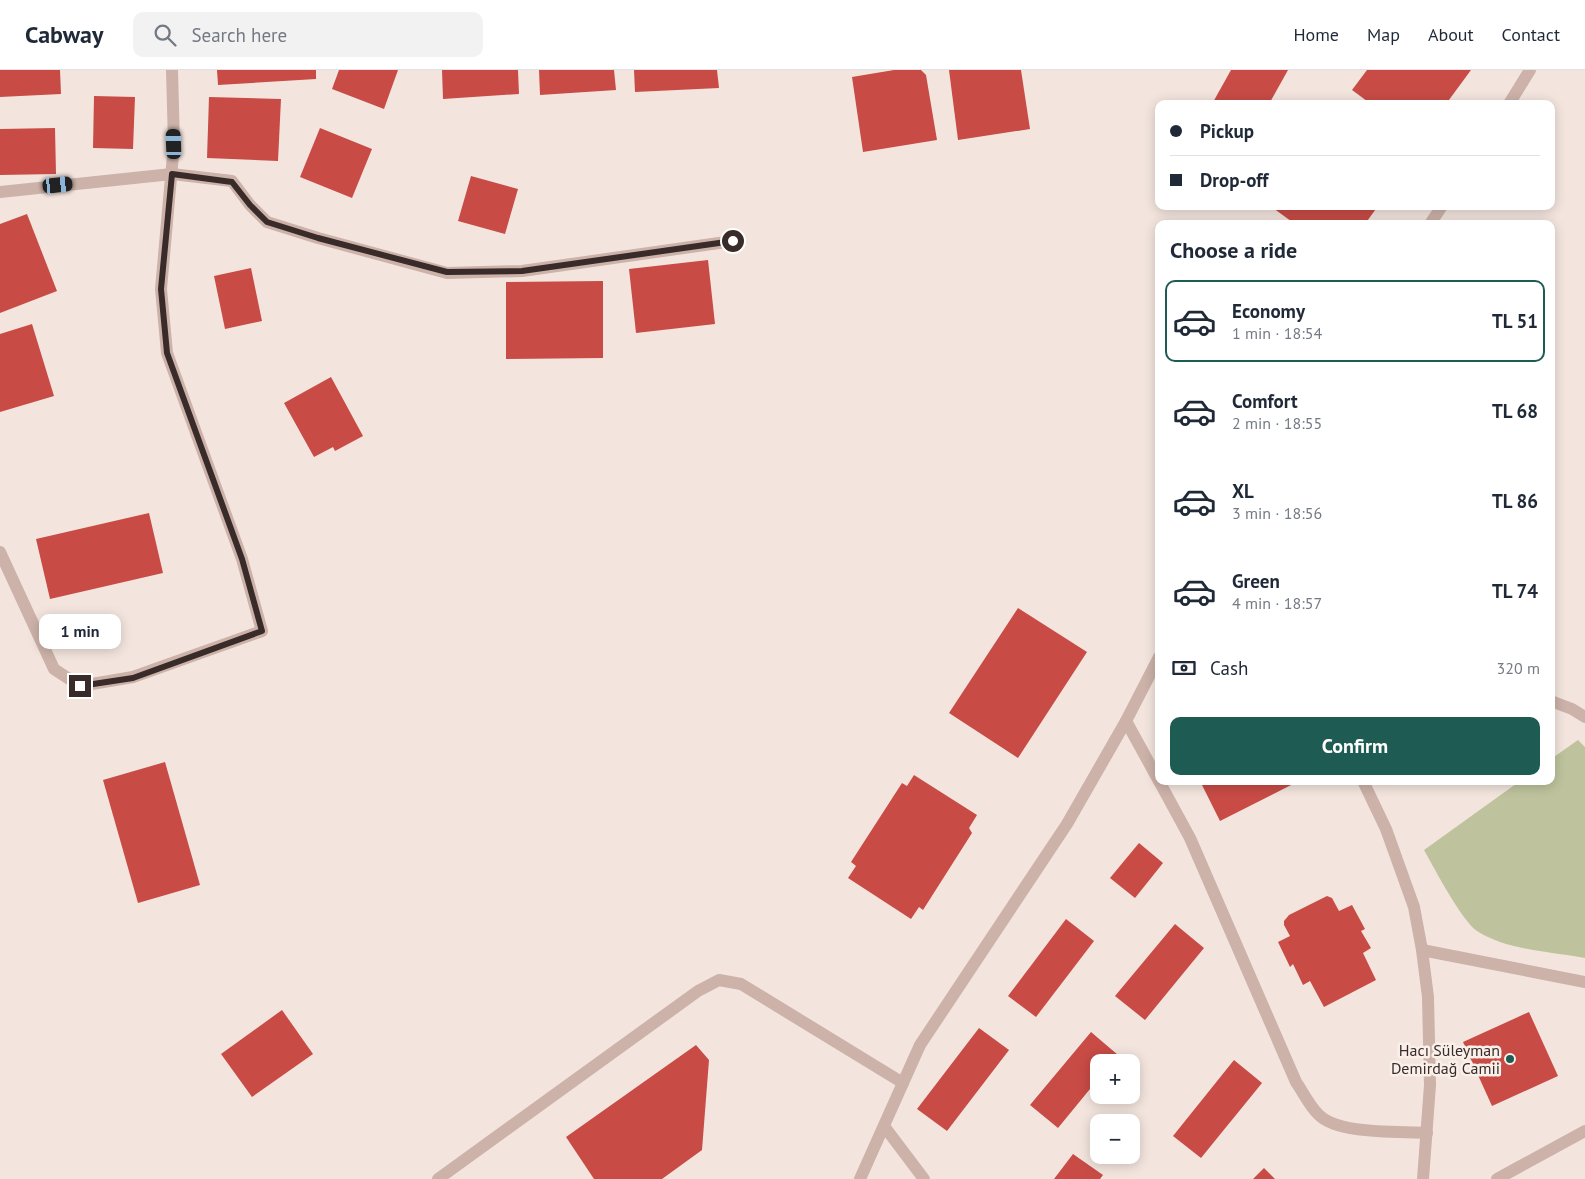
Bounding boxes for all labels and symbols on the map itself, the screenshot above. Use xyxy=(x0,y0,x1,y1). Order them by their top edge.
car xyxy=(165,129,182,159)
car xyxy=(42,176,73,194)
route start xyxy=(722,230,744,252)
callout: 1 min xyxy=(39,614,121,648)
route end xyxy=(69,675,91,697)
place label: Hacı Süleyman Demirdağ Camii xyxy=(1391,1040,1500,1078)
marker: Hacı Süleyman Demirdağ Camii xyxy=(1504,1053,1516,1065)

